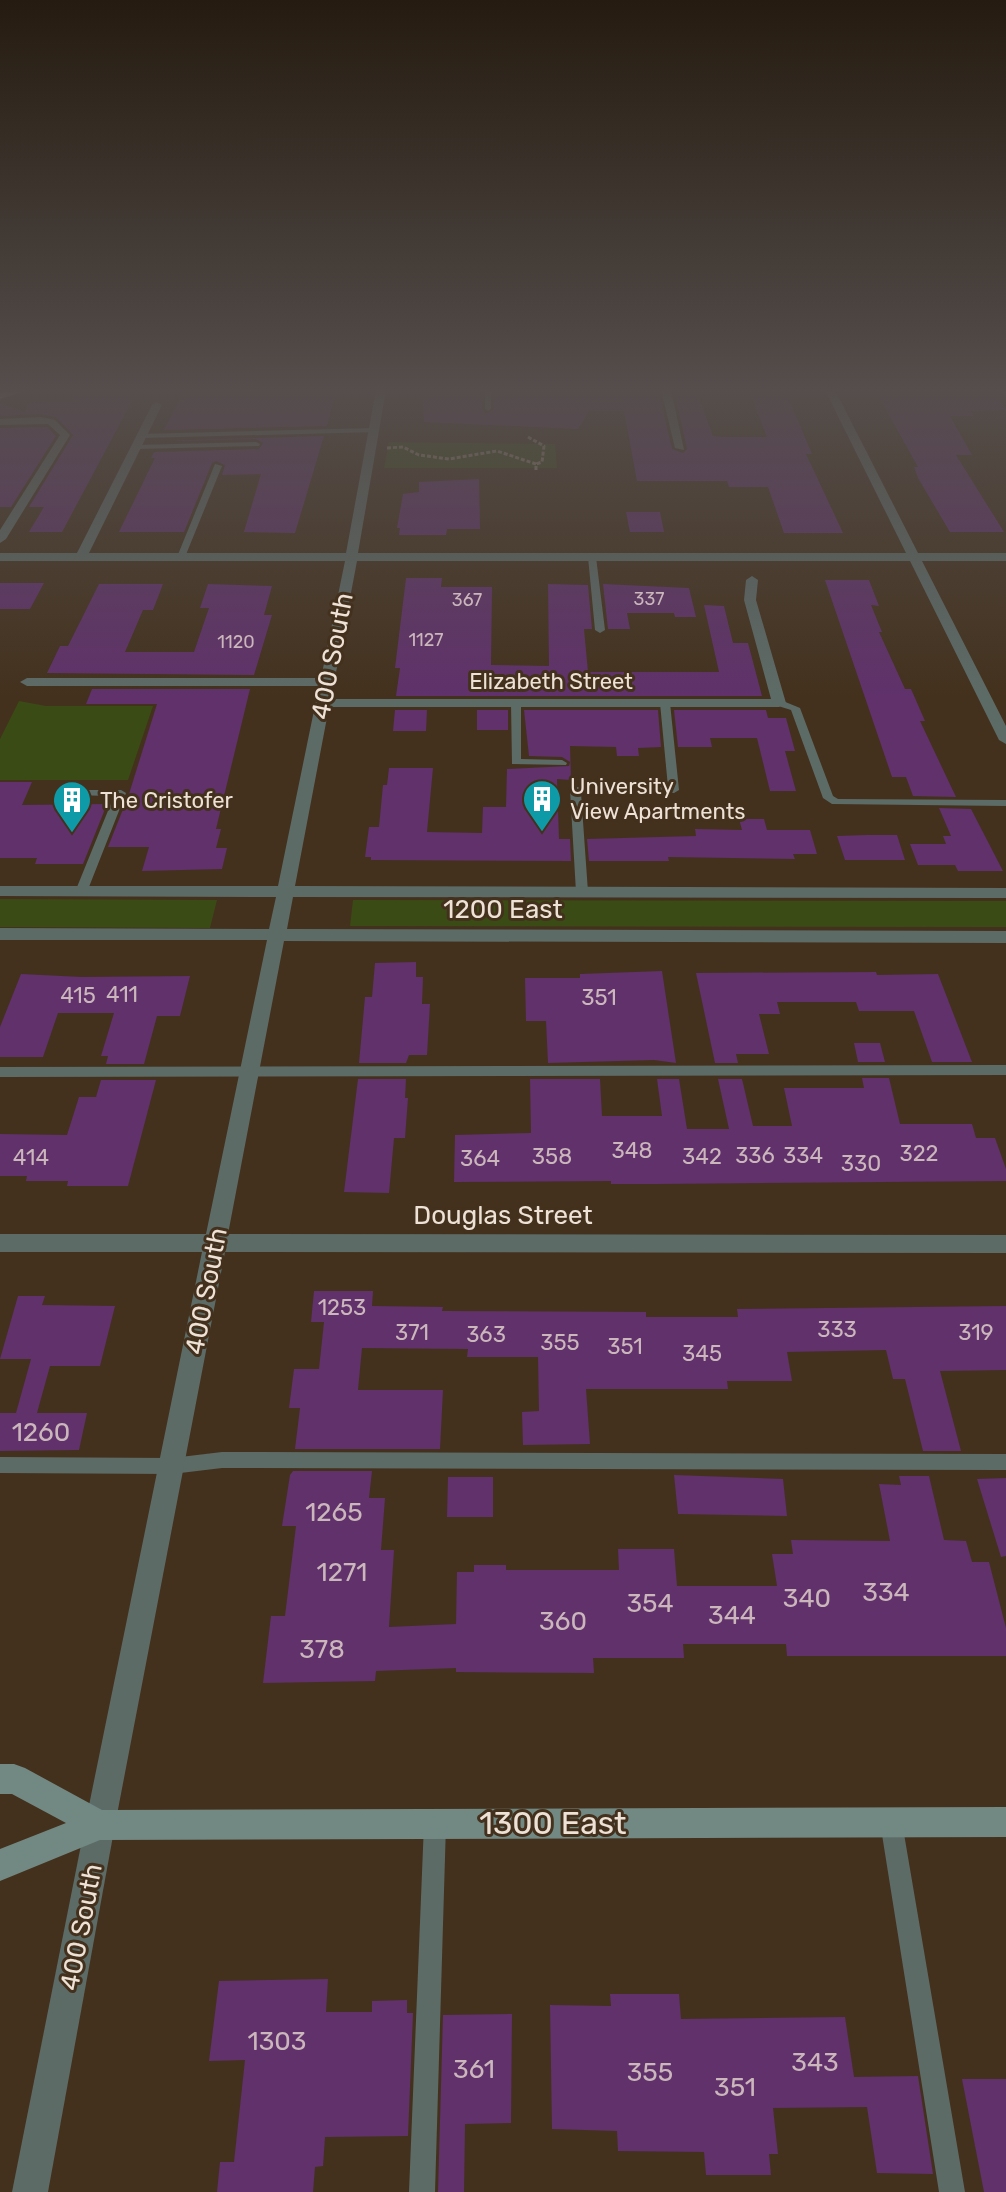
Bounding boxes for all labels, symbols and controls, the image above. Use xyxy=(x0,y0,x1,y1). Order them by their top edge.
house number: 337 xyxy=(634,588,664,610)
house number: 367 xyxy=(452,589,482,611)
street label: 400 South xyxy=(305,590,360,722)
house number: 1127 xyxy=(408,629,444,651)
house number: 1120 xyxy=(217,631,255,653)
street label: Elizabeth Street xyxy=(469,668,633,695)
place label: University View Apartments xyxy=(570,773,745,825)
building icon: University View Apartments xyxy=(521,778,563,833)
building icon: The Cristofer xyxy=(51,779,93,834)
place label: The Cristofer xyxy=(100,787,234,814)
street label: 1200 East xyxy=(443,894,563,925)
house number: 411 xyxy=(106,981,138,1008)
house number: 415 xyxy=(60,982,96,1009)
house number: 351 xyxy=(581,984,617,1011)
house number: 348 xyxy=(612,1137,652,1164)
house number: 322 xyxy=(899,1140,939,1167)
house number: 336 xyxy=(735,1142,775,1169)
house number: 334 xyxy=(783,1142,823,1169)
house number: 358 xyxy=(532,1143,572,1170)
house number: 342 xyxy=(682,1143,722,1170)
house number: 414 xyxy=(13,1144,49,1171)
house number: 364 xyxy=(460,1145,500,1172)
house number: 330 xyxy=(841,1150,881,1177)
street label: Douglas Street xyxy=(413,1200,593,1231)
street label: 400 South xyxy=(179,1225,234,1357)
house number: 1253 xyxy=(318,1294,366,1321)
house number: 333 xyxy=(817,1316,857,1343)
house number: 371 xyxy=(395,1319,429,1346)
house number: 319 xyxy=(958,1319,994,1346)
house number: 363 xyxy=(466,1321,506,1348)
house number: 355 xyxy=(540,1329,580,1356)
house number: 351 xyxy=(607,1333,643,1360)
house number: 345 xyxy=(682,1340,722,1367)
house number: 1260 xyxy=(12,1417,70,1448)
house number: 1265 xyxy=(305,1497,363,1528)
house number: 1271 xyxy=(317,1557,367,1588)
house number: 334 xyxy=(862,1577,910,1608)
house number: 340 xyxy=(783,1583,831,1614)
house number: 354 xyxy=(626,1588,674,1619)
house number: 344 xyxy=(708,1600,756,1631)
house number: 360 xyxy=(539,1606,587,1637)
house number: 378 xyxy=(299,1634,345,1665)
street label: 1300 East xyxy=(479,1804,627,1842)
street label: 400 South xyxy=(54,1861,109,1993)
house number: 1303 xyxy=(248,2026,306,2057)
house number: 343 xyxy=(791,2047,839,2078)
house number: 361 xyxy=(453,2054,495,2085)
house number: 355 xyxy=(627,2057,673,2088)
house number: 351 xyxy=(714,2072,756,2103)

